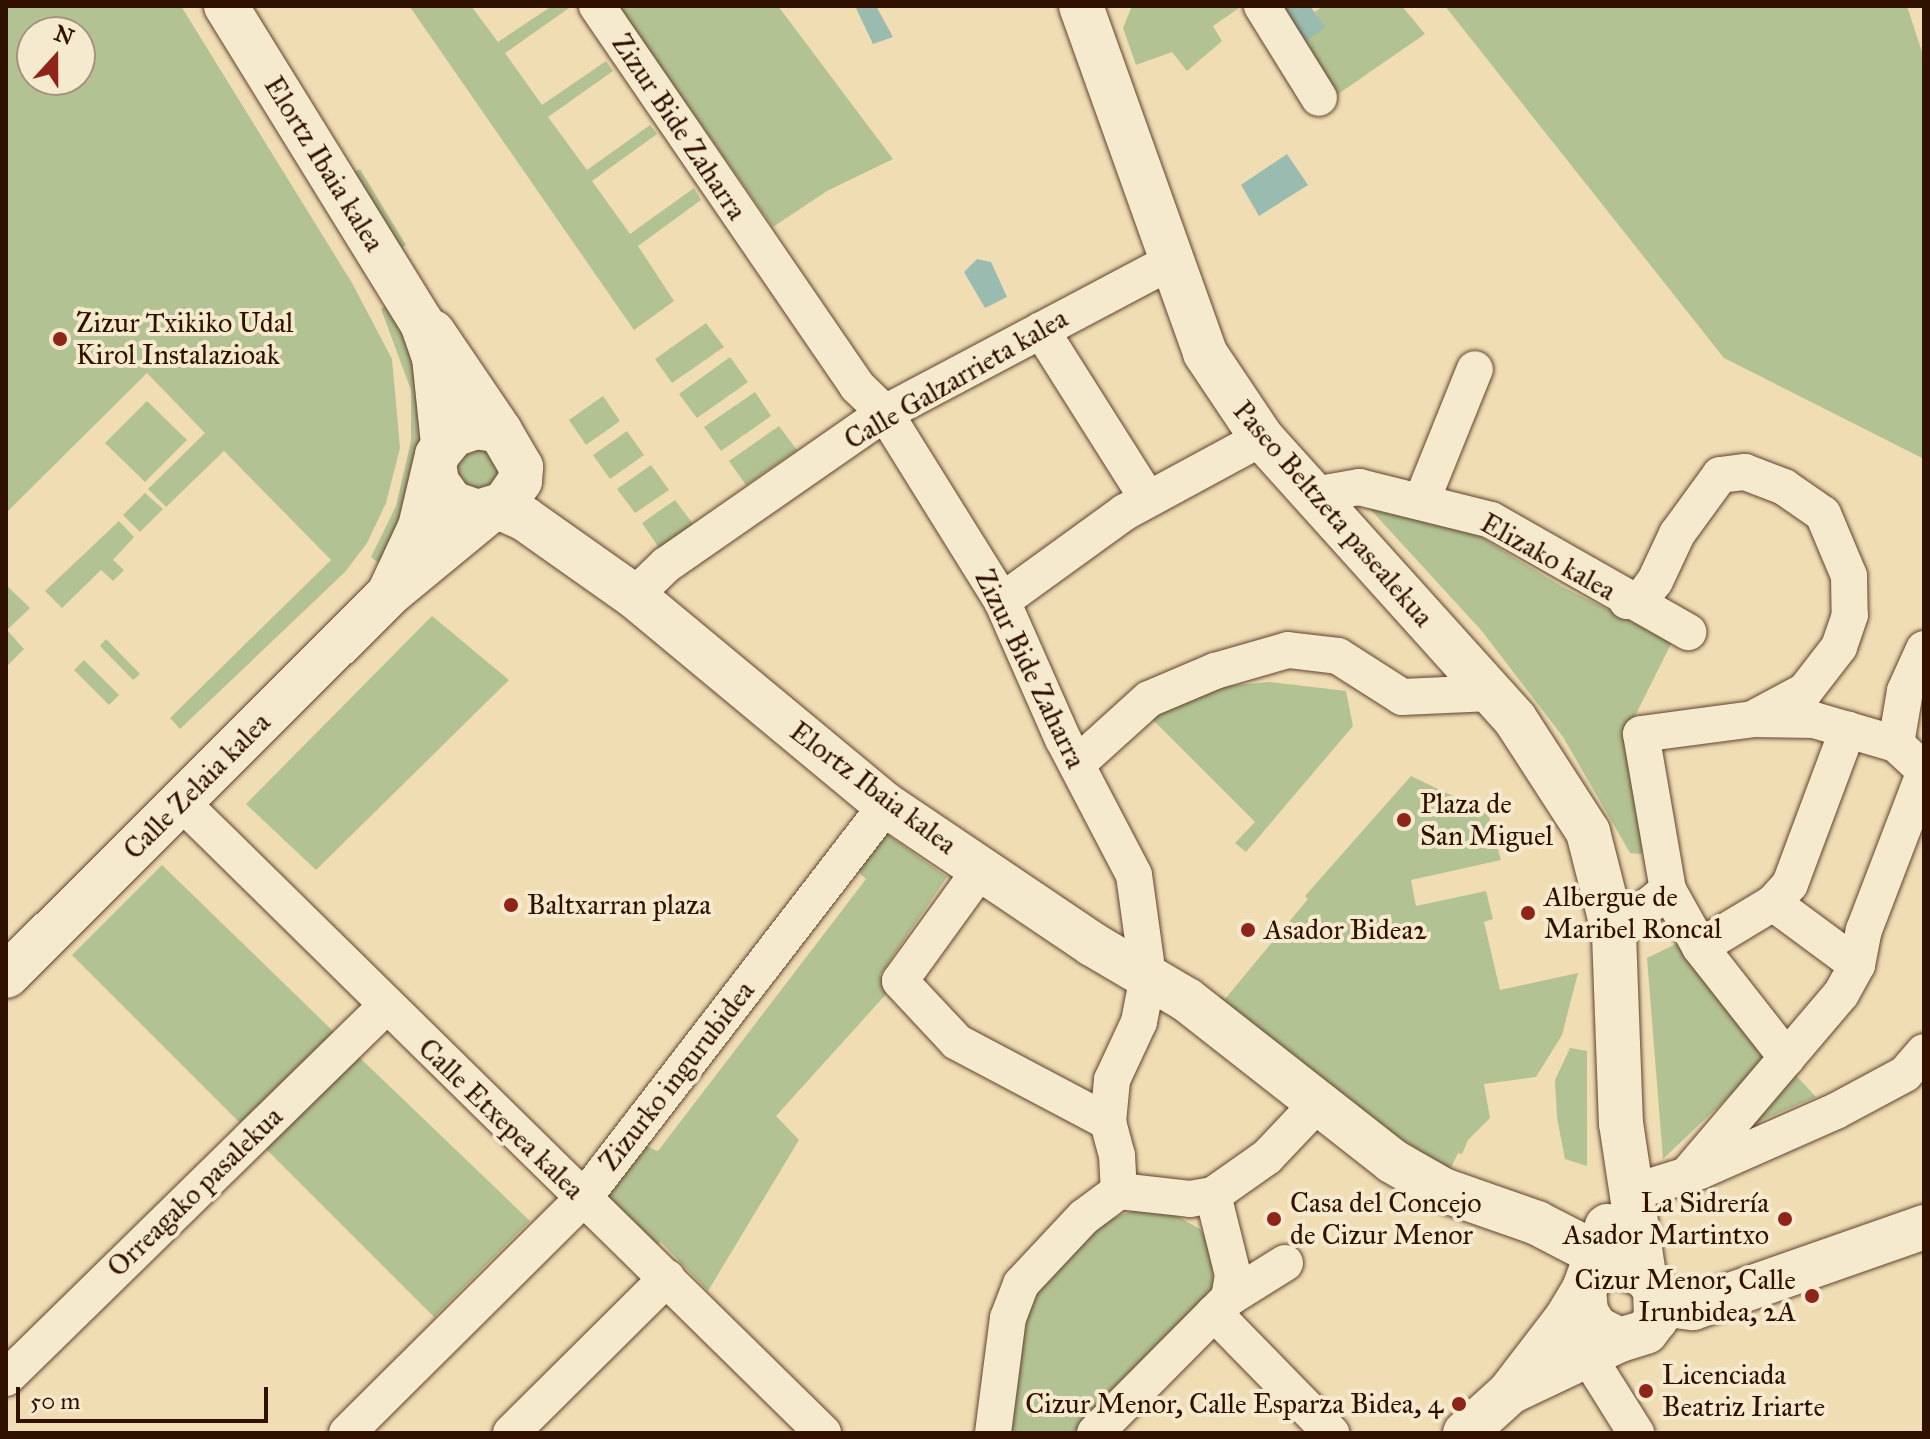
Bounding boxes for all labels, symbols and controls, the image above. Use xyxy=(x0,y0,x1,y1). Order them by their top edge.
north arrow xyxy=(16,16,96,96)
text: N xyxy=(51,19,78,51)
street label: Zizur Bide Zaharra xyxy=(604,28,754,226)
street label: Elortz Ibaia kalea xyxy=(257,70,391,258)
street label: Calle Galzarrieta kalea xyxy=(838,301,1074,457)
place label: Zizur Txikiko Udal Kirol Instalazioak xyxy=(76,306,293,372)
marker: Zizur Txikiko Udal Kirol Instalazioak xyxy=(51,330,69,348)
street label: Paseo Beltzeta pasealekua xyxy=(1226,394,1440,634)
street label: Elizako kalea xyxy=(1475,506,1621,608)
street label: Zizur Bide Zaharra xyxy=(967,564,1093,774)
street label: Calle Zelaia kalea xyxy=(117,706,277,866)
street label: Elortz Ibaia kalea xyxy=(783,714,963,862)
place label: Plaza de San Miguel xyxy=(1420,787,1553,853)
marker: Plaza de San Miguel xyxy=(1395,811,1413,829)
place label: Albergue de Maribel Roncal xyxy=(1544,880,1722,946)
place label: Baltxarran plaza xyxy=(527,888,711,922)
marker: Baltxarran plaza xyxy=(502,896,520,914)
marker: Albergue de Maribel Roncal xyxy=(1519,904,1537,922)
place label: Asador Bidea2 xyxy=(1264,913,1427,947)
marker: Asador Bidea2 xyxy=(1239,921,1257,939)
street label: Zizurko ingurubidea xyxy=(592,974,762,1178)
street label: Calle Etxepea kalea xyxy=(411,1032,591,1206)
street label: Orreagako pasalekua xyxy=(101,1100,289,1284)
place label: Casa del Concejo de Cizur Menor xyxy=(1290,1186,1481,1252)
place label: La Sidrería Asador Martintxo xyxy=(1563,1186,1769,1252)
marker: Casa del Concejo de Cizur Menor xyxy=(1265,1210,1283,1228)
marker: La Sidrería Asador Martintxo xyxy=(1776,1210,1794,1228)
place label: Cizur Menor, Calle Irunbidea, 2A xyxy=(1574,1263,1796,1329)
marker: Cizur Menor, Calle Irunbidea, 2A xyxy=(1803,1287,1821,1305)
place label: Licenciada Beatriz Iriarte xyxy=(1662,1358,1825,1424)
scale bar xyxy=(20,1371,272,1421)
marker: Licenciada Beatriz Iriarte xyxy=(1637,1382,1655,1400)
text: 50 m xyxy=(30,1386,80,1416)
place label: Cizur Menor, Calle Esparza Bidea, 4 xyxy=(1025,1387,1443,1421)
marker: Cizur Menor, Calle Esparza Bidea, 4 xyxy=(1450,1395,1468,1413)

